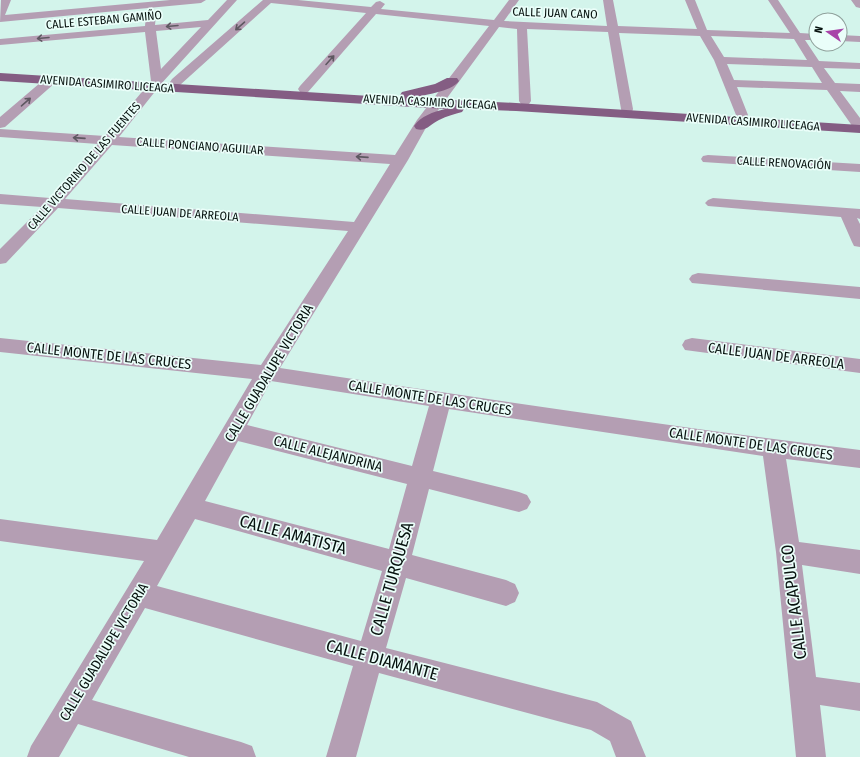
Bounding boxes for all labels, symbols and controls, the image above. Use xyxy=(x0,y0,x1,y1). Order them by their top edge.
street label: CALLE JUAN CANO xyxy=(512,5,598,21)
street label: CALLE ESTEBAN GAMIÑO xyxy=(45,7,163,32)
north arrow xyxy=(808,12,848,52)
one-way arrow xyxy=(235,21,245,30)
one-way arrow xyxy=(166,23,179,30)
text: N xyxy=(812,25,826,35)
one-way arrow xyxy=(37,35,50,42)
one-way arrow xyxy=(326,54,335,65)
street label: AVENIDA CASIMIRO LICEAGA xyxy=(40,72,175,96)
street label: AVENIDA CASIMIRO LICEAGA xyxy=(363,92,498,113)
one-way arrow xyxy=(20,98,30,107)
street label: CALLE VICTORINO DE LAS FUENTES xyxy=(25,99,143,233)
street label: AVENIDA CASIMIRO LICEAGA xyxy=(686,110,821,134)
one-way arrow xyxy=(73,134,86,142)
street label: CALLE PONCIANO AGUILAR xyxy=(136,135,264,157)
street label: CALLE RENOVACIÓN xyxy=(736,153,832,172)
one-way arrow xyxy=(356,154,369,161)
street label: CALLE JUAN DE ARREOLA xyxy=(121,202,240,224)
street label: CALLE GUADALUPE VICTORIA xyxy=(221,300,317,445)
street label: CALLE MONTE DE LAS CRUCES xyxy=(26,339,192,373)
street label: CALLE JUAN DE ARREOLA xyxy=(707,339,846,373)
street label: CALLE MONTE DE LAS CRUCES xyxy=(347,377,513,419)
street label: CALLE MONTE DE LAS CRUCES xyxy=(668,424,834,464)
street label: CALLE ALEJANDRINA xyxy=(272,432,385,476)
street label: CALLE AMATISTA xyxy=(237,511,349,559)
street label: CALLE TURQUESA xyxy=(366,520,418,638)
street label: CALLE ACAPULCO xyxy=(777,543,811,661)
street label: CALLE GUADALUPE VICTORIA xyxy=(56,579,152,724)
street label: CALLE DIAMANTE xyxy=(324,635,440,685)

